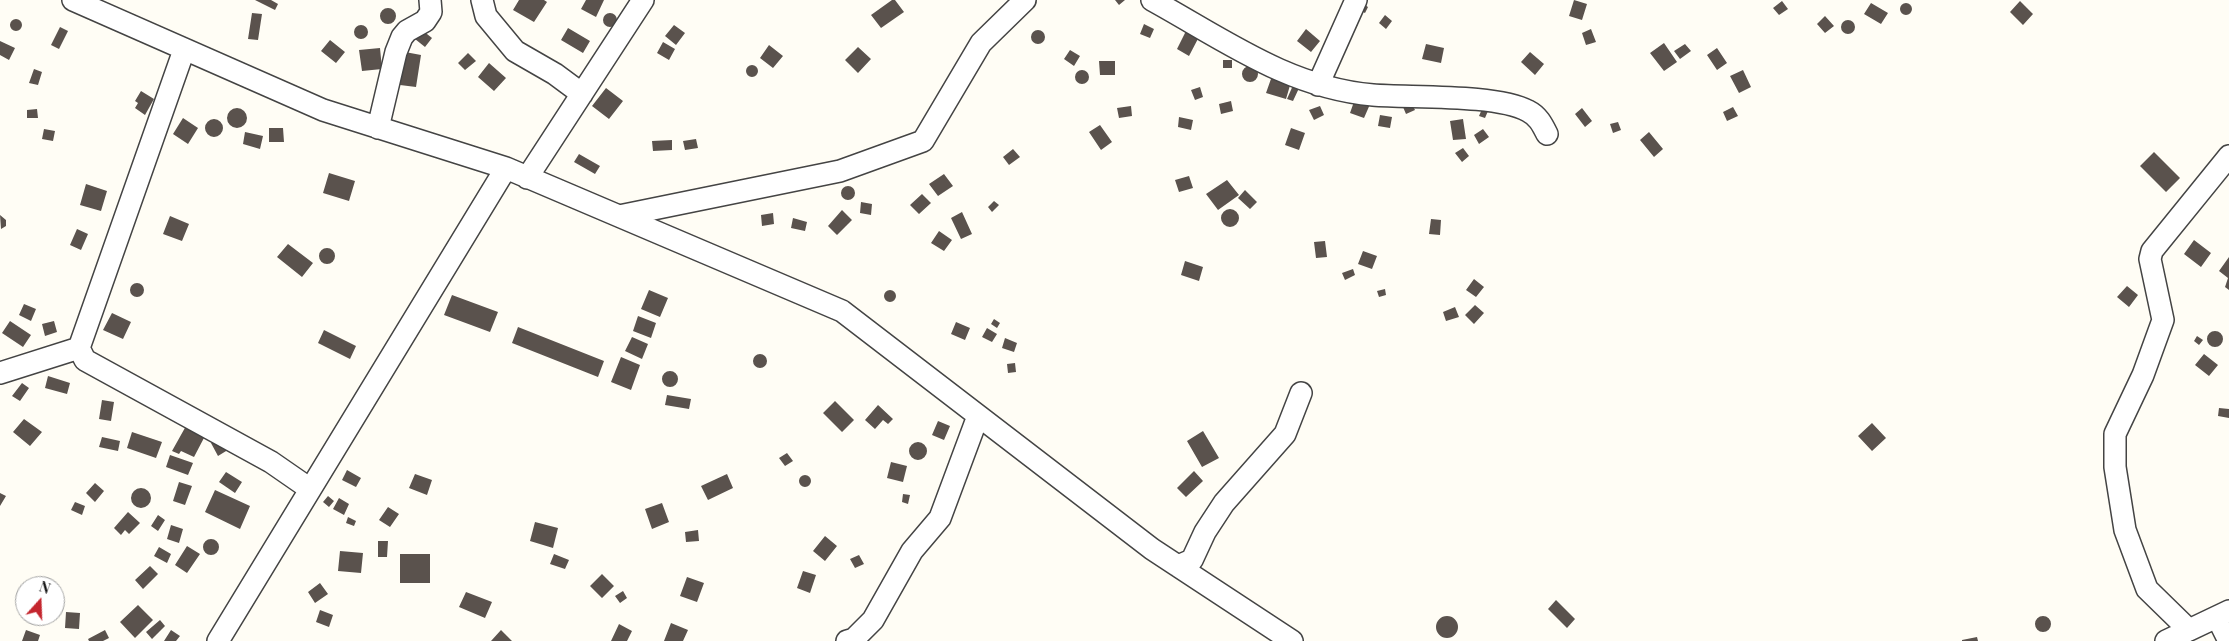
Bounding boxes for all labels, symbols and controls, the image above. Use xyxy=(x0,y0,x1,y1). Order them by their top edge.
north arrow xyxy=(15,576,65,626)
text: N xyxy=(37,577,53,598)

